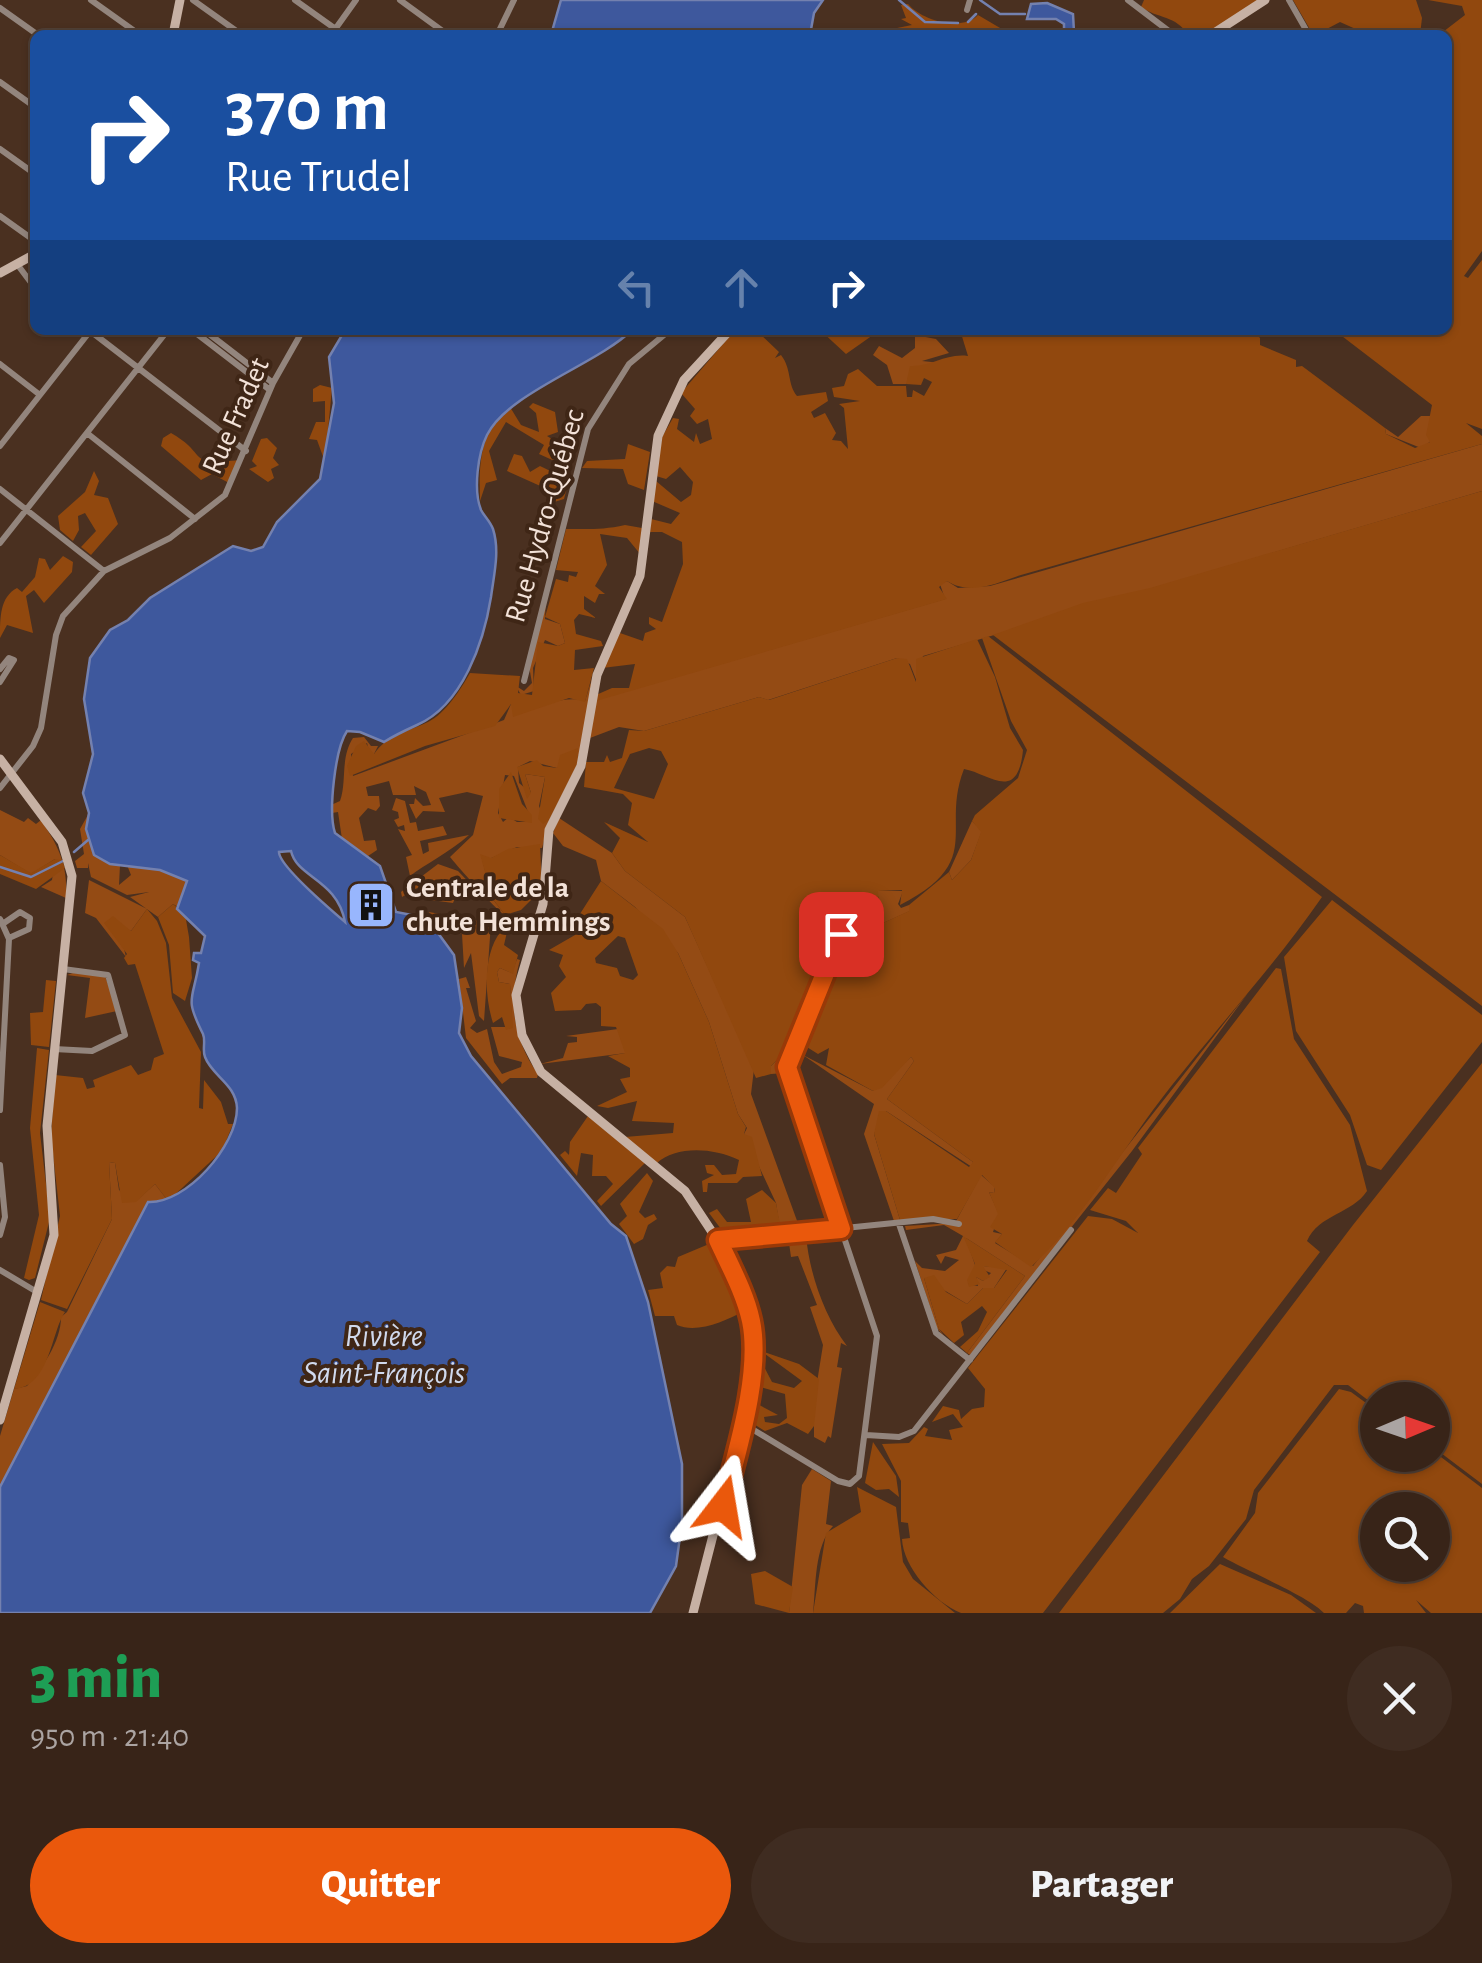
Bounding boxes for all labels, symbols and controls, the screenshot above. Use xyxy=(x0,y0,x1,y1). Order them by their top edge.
icon: right xyxy=(60,70,190,200)
text: 370 m xyxy=(225,73,389,143)
text: Rue Trudel xyxy=(225,155,412,200)
icon: left xyxy=(609,260,664,315)
icon: ahead xyxy=(714,260,769,315)
icon: right xyxy=(819,260,874,315)
street label: Rue Fradet xyxy=(197,353,275,479)
street label: Rue Hydro-Québec xyxy=(500,406,590,626)
place label: Centrale de la chute Hemmings xyxy=(406,873,611,937)
building icon: Centrale de la chute Hemmings xyxy=(345,879,397,931)
pin xyxy=(799,892,884,977)
icon: arrive xyxy=(814,907,869,962)
water label: Rivière Saint-François xyxy=(303,1320,465,1389)
north arrow xyxy=(1360,1382,1450,1472)
map controls xyxy=(1360,1382,1450,1582)
position arrow xyxy=(671,1454,775,1558)
button: search xyxy=(1360,1492,1450,1582)
button: close xyxy=(1347,1646,1452,1751)
text: 3 min xyxy=(30,1649,162,1709)
text: 950 m · 21:40 xyxy=(30,1720,189,1752)
button: Quitter xyxy=(30,1828,731,1943)
button: Partager xyxy=(751,1828,1452,1943)

